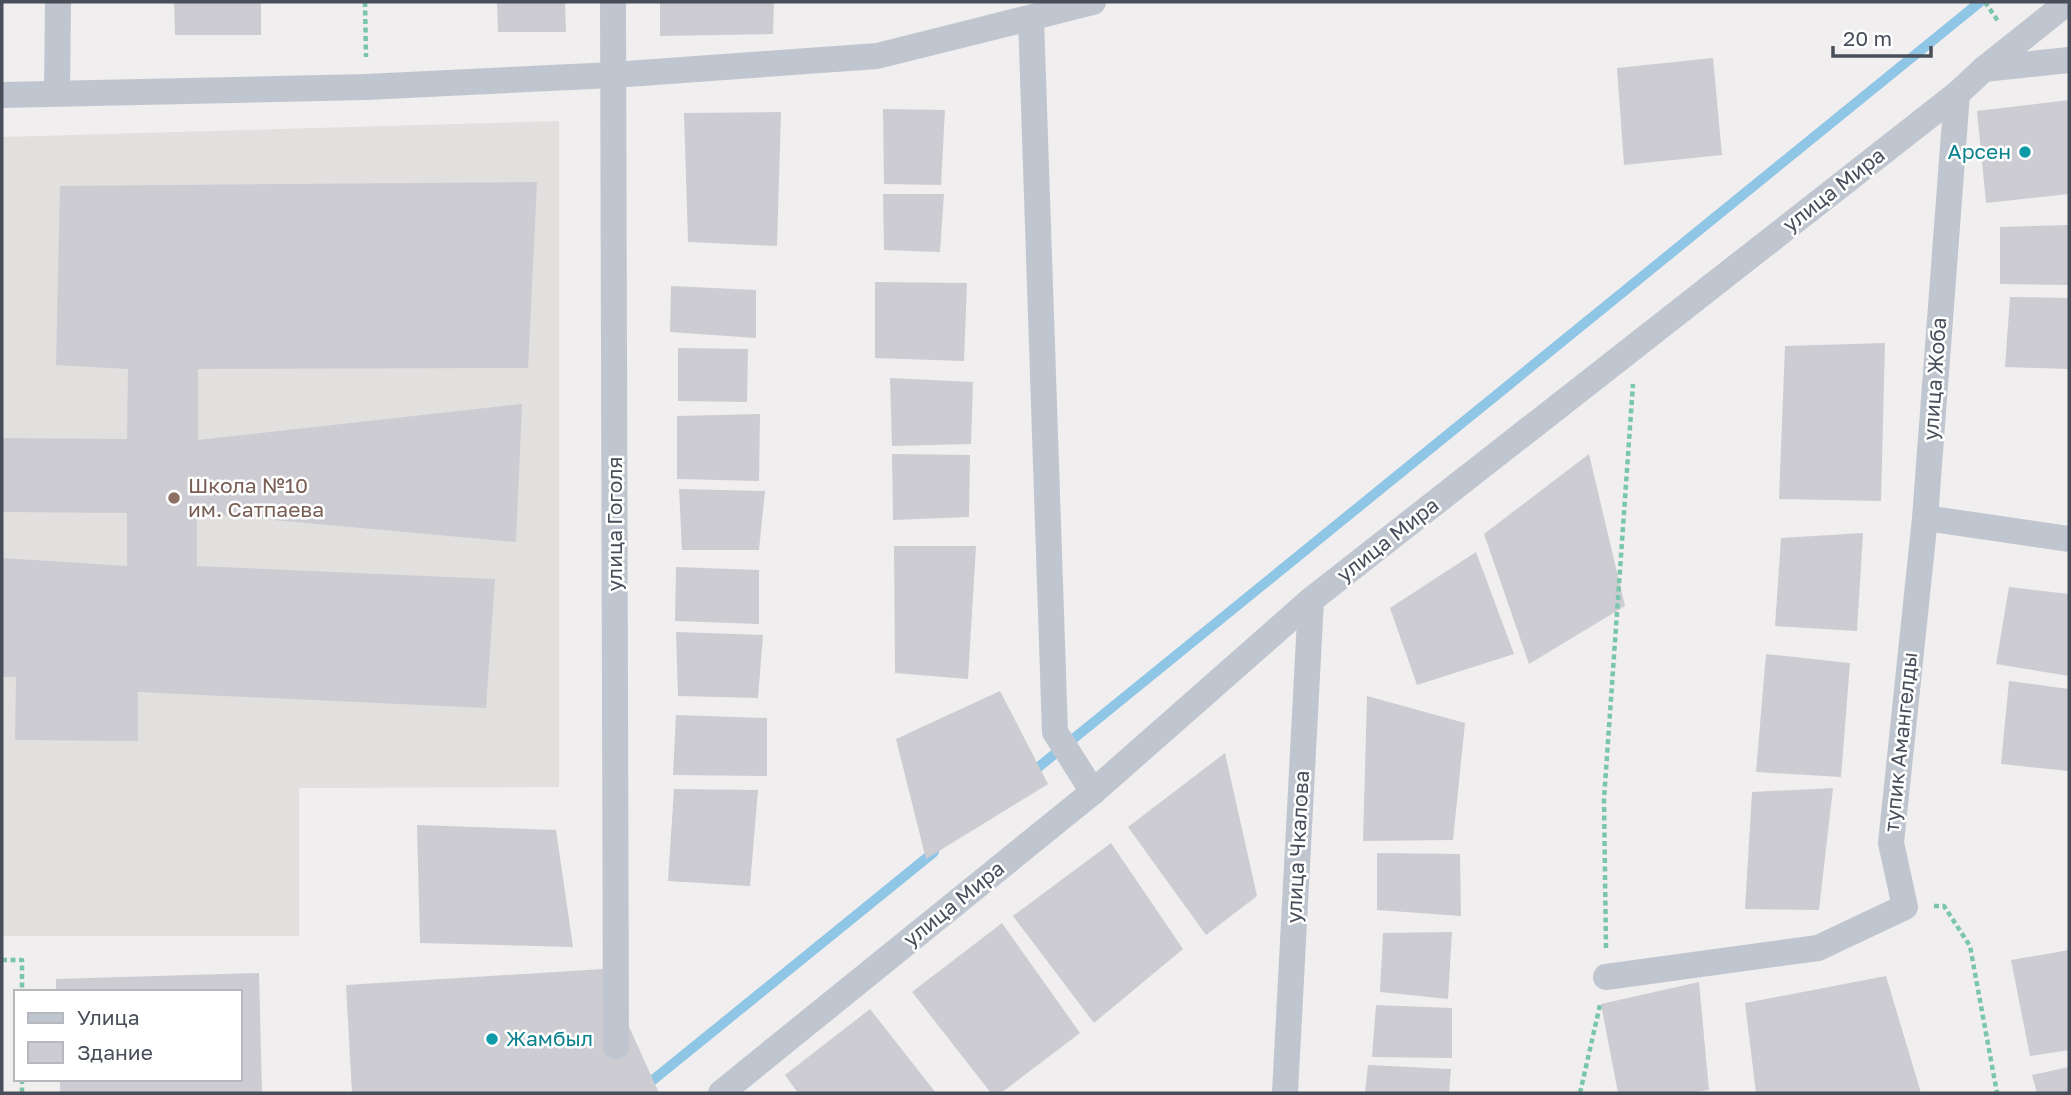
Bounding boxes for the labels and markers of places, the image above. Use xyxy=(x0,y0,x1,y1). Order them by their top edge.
place label: Арсен xyxy=(1948,138,2011,164)
marker: Арсен xyxy=(2017,144,2033,160)
place label: Школа №10 им. Сатпаева xyxy=(188,472,324,522)
marker: Школа №10 им. Сатпаева xyxy=(166,490,182,506)
place label: Жамбыл xyxy=(506,1025,593,1051)
marker: Жамбыл xyxy=(484,1031,500,1047)

